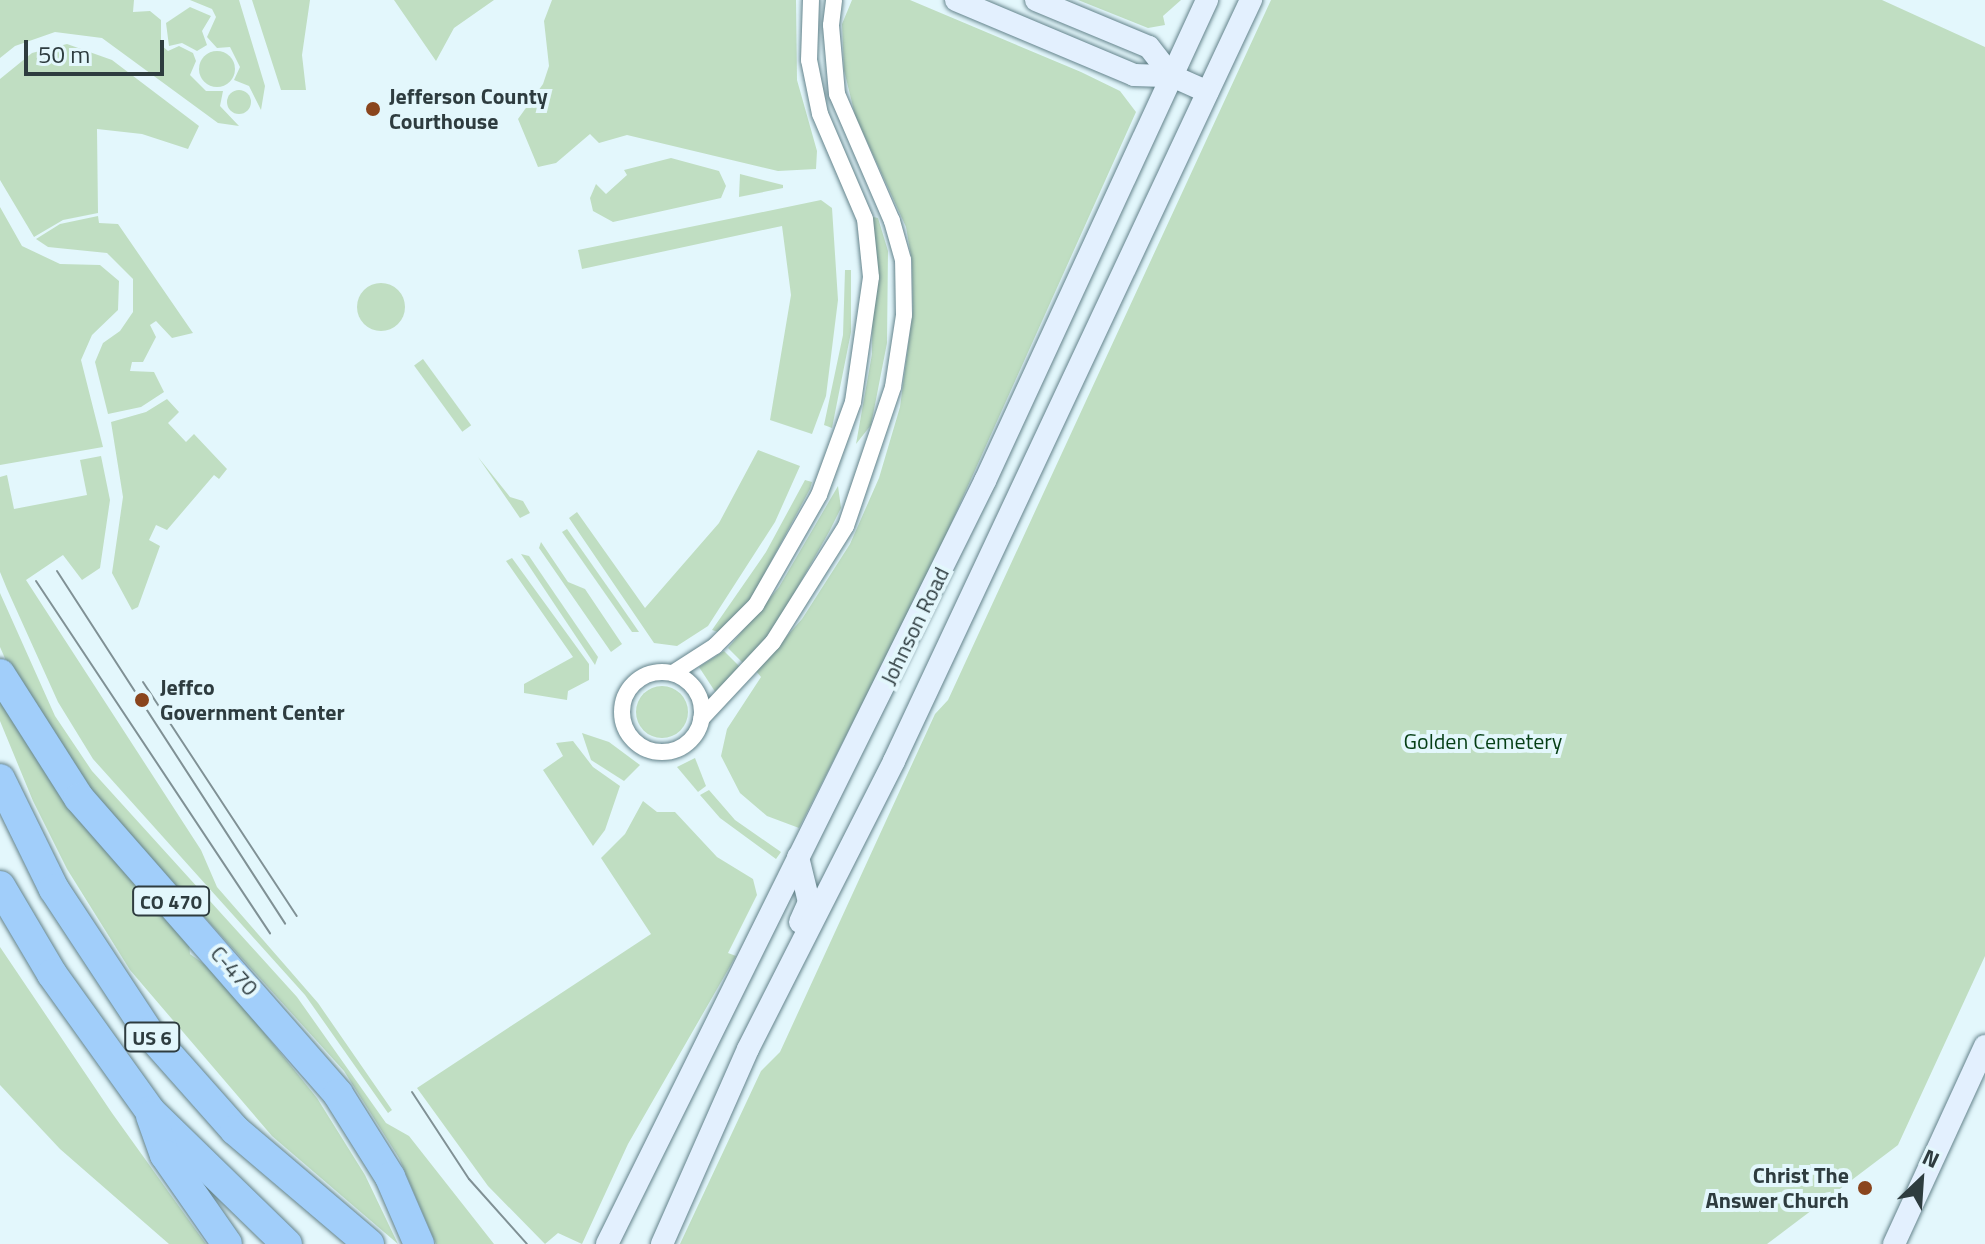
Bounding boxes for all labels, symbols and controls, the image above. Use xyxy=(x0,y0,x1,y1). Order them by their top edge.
scale bar xyxy=(28,24,168,74)
text: 50 m xyxy=(38,36,90,72)
place label: Jefferson County Courthouse xyxy=(389,83,548,134)
marker: Jefferson County Courthouse xyxy=(364,100,382,118)
street label: Johnson Road xyxy=(875,563,955,689)
place label: Jeffco Government Center xyxy=(160,674,345,726)
marker: Jeffco Government Center xyxy=(131,689,153,711)
park label: Golden Cemetery xyxy=(1403,729,1563,755)
road number: CO 470 xyxy=(131,885,211,917)
street label: C-470 xyxy=(205,941,263,1001)
road number: US 6 xyxy=(124,1021,180,1053)
north arrow xyxy=(1881,1140,1961,1220)
text: N xyxy=(1917,1140,1945,1177)
place label: Christ The Answer Church xyxy=(1706,1162,1849,1214)
marker: Christ The Answer Church xyxy=(1856,1179,1874,1197)

